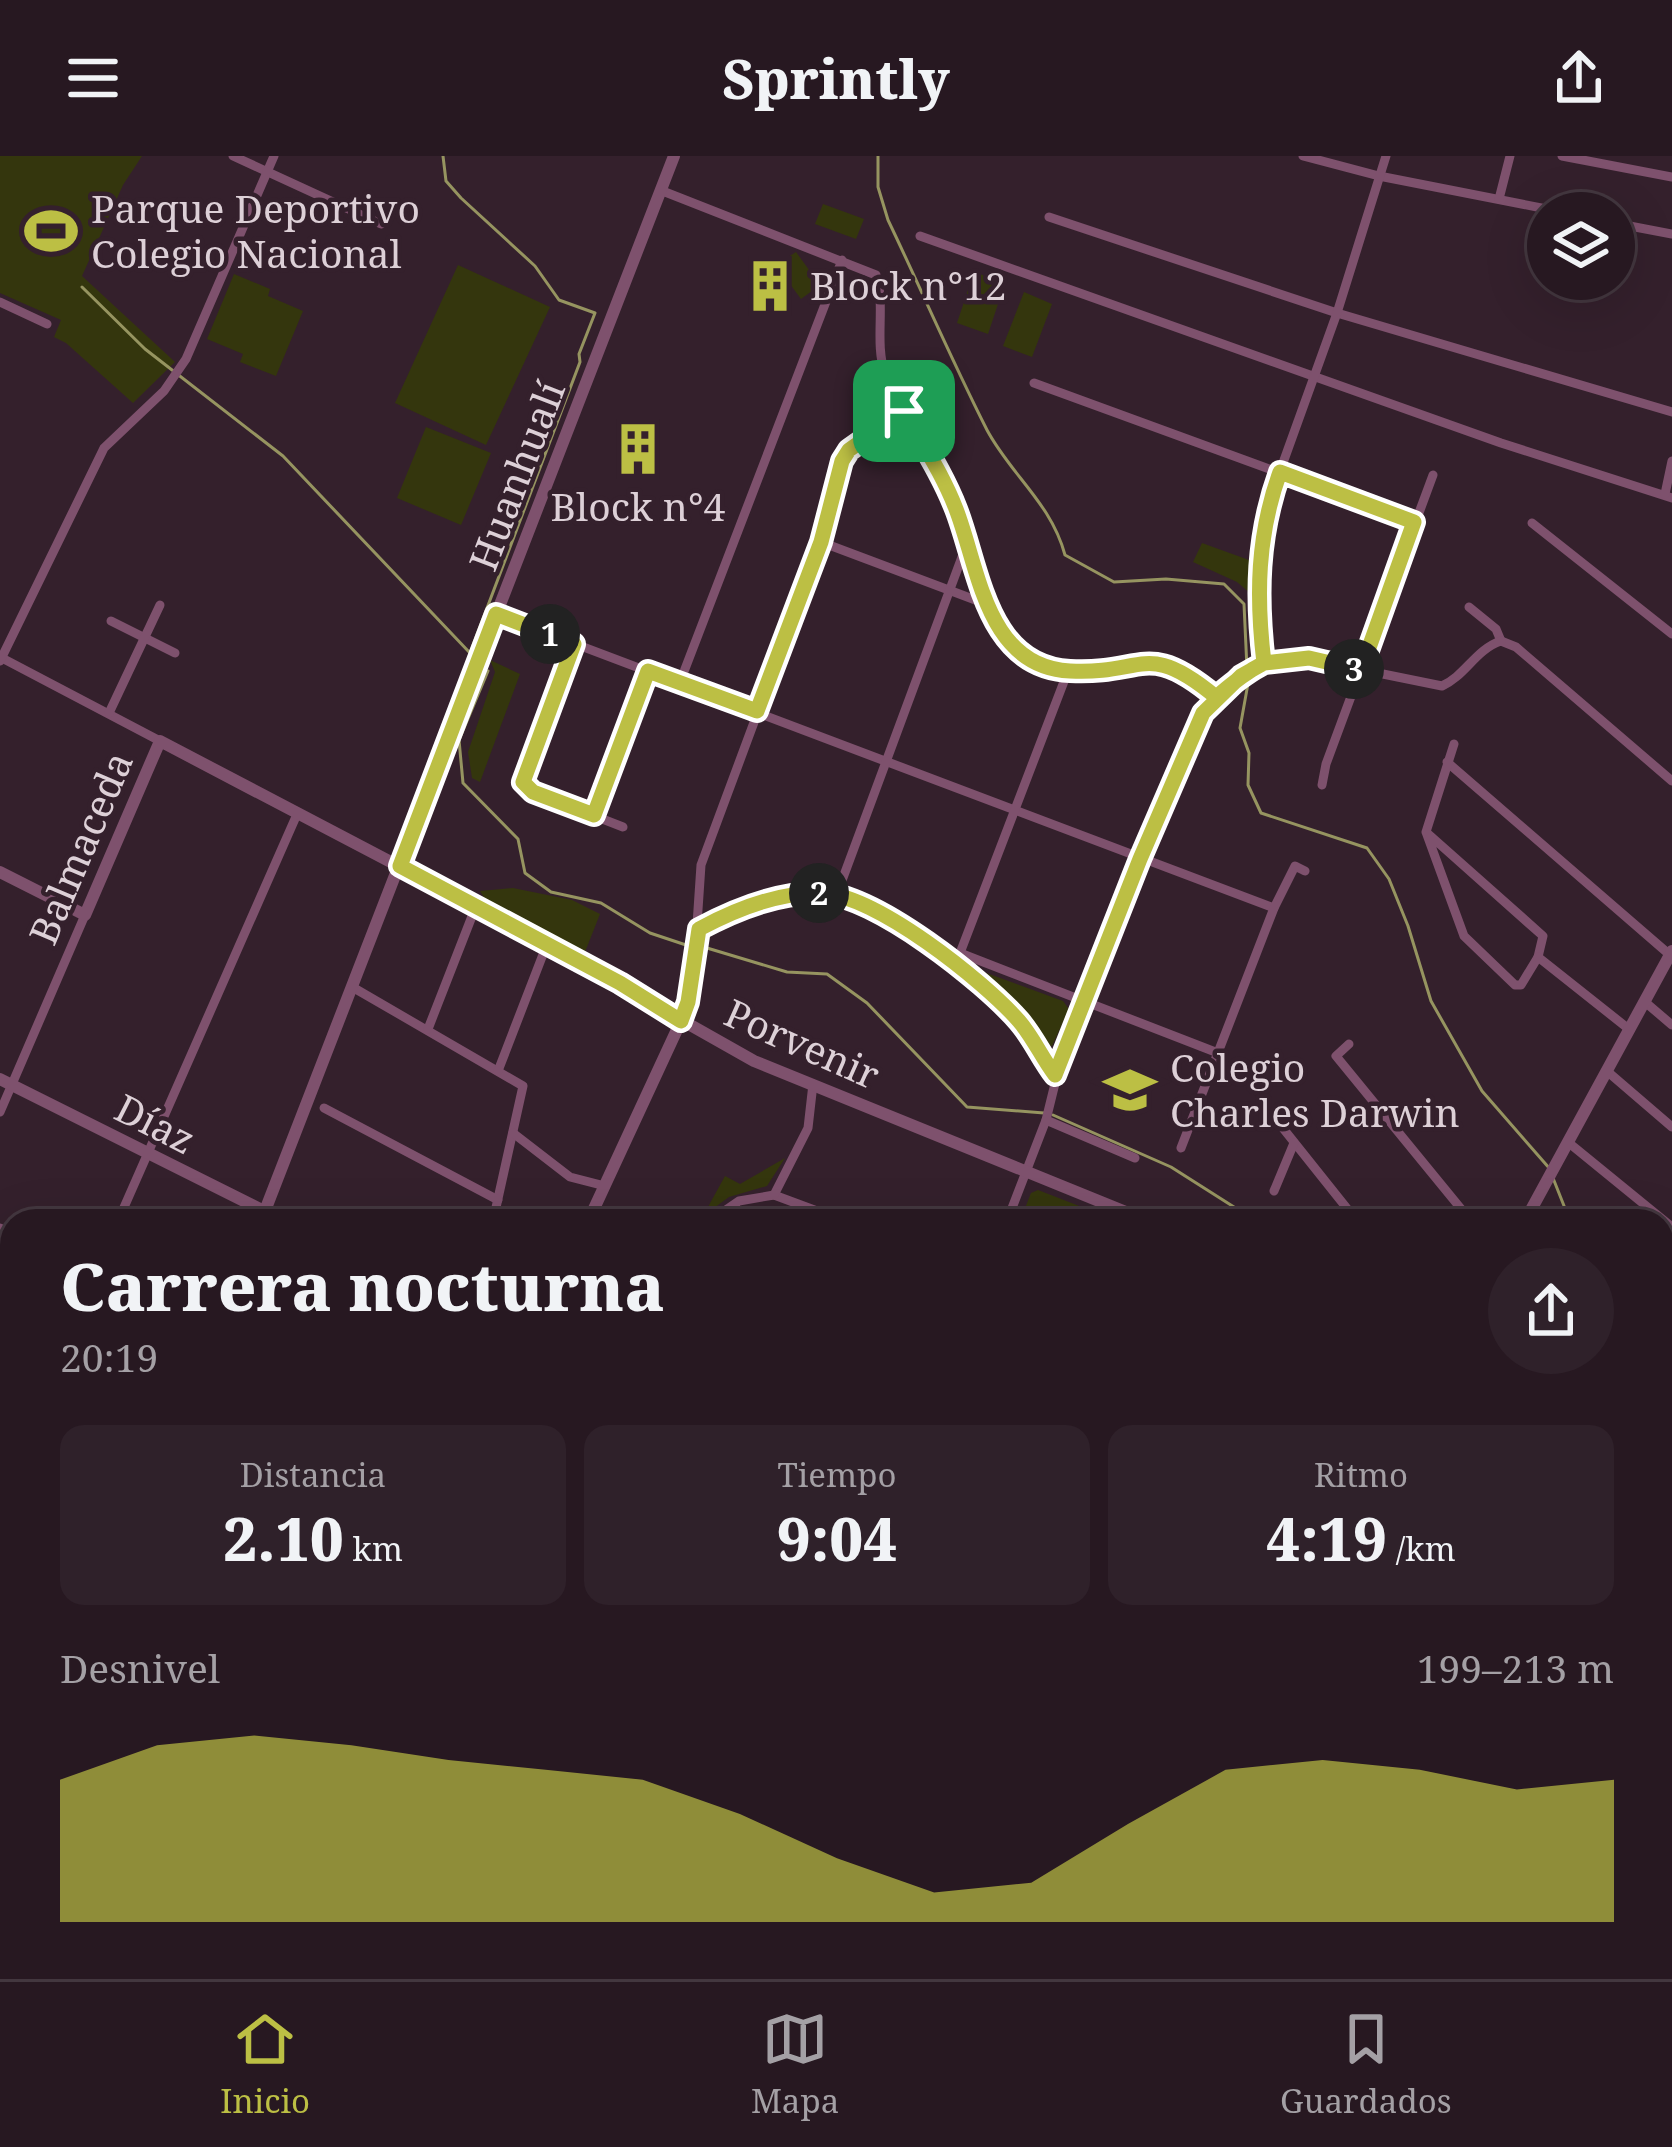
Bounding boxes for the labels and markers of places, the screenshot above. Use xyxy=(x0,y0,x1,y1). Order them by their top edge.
place label: Parque Deportivo Colegio Nacional xyxy=(91,181,420,279)
sports icon: Parque Deportivo Colegio Nacional xyxy=(22,202,80,260)
building icon: Block n°12 xyxy=(741,257,799,315)
place label: Block n°12 xyxy=(810,258,1007,311)
pin xyxy=(853,360,955,462)
building icon: Block n°4 xyxy=(609,420,667,478)
place label: Block n°4 xyxy=(551,479,726,532)
pin: 1 xyxy=(520,604,580,664)
pin: 3 xyxy=(1324,639,1384,699)
pin: 2 xyxy=(789,863,849,923)
place label: Colegio Charles Darwin xyxy=(1170,1040,1460,1138)
school or university icon: Colegio Charles Darwin xyxy=(1101,1061,1159,1119)

